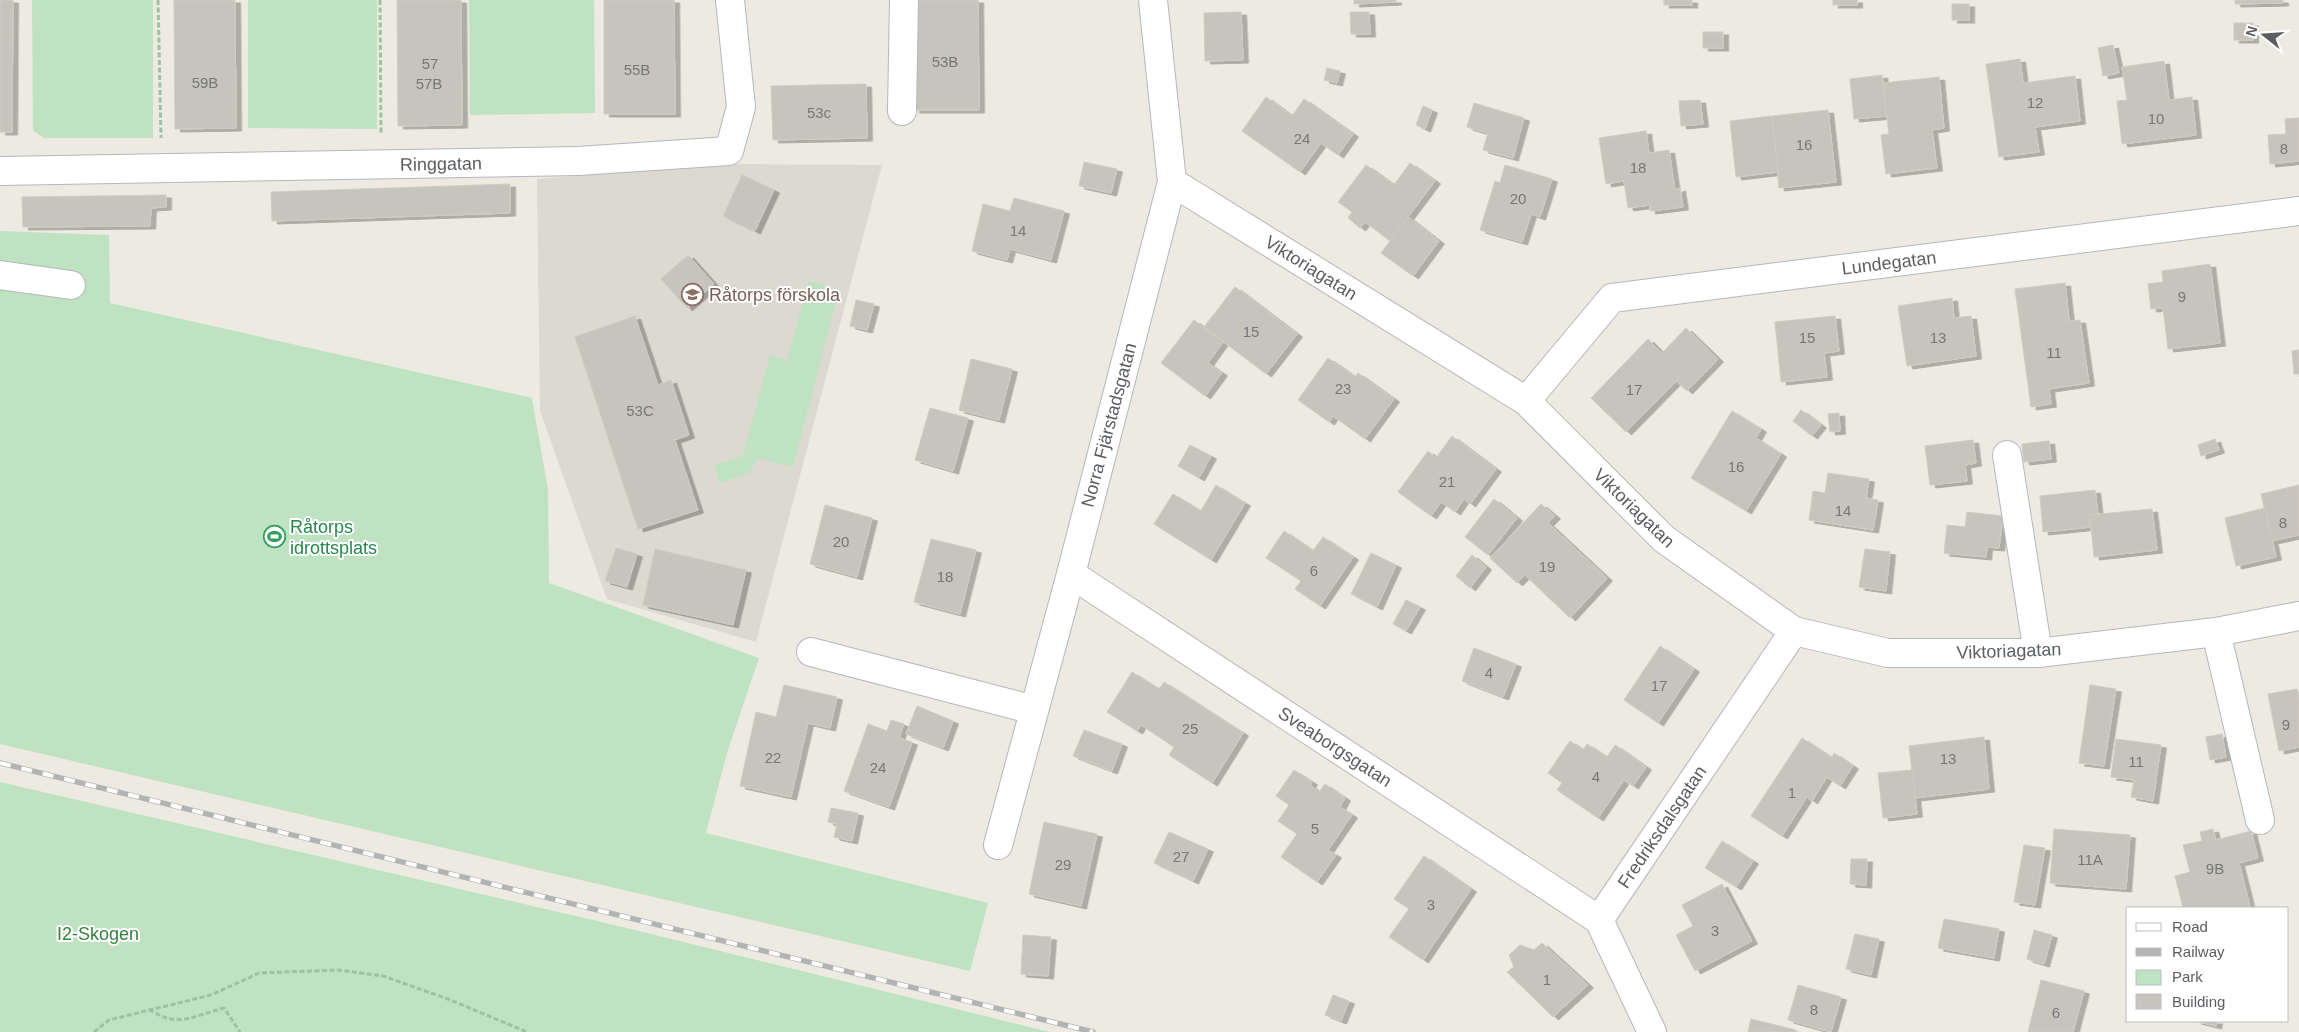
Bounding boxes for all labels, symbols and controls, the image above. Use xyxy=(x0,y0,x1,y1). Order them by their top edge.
north arrow xyxy=(2239,10,2289,60)
text: N xyxy=(2242,24,2261,38)
house number: 53B xyxy=(932,53,958,70)
house number: 57 xyxy=(422,55,438,72)
house number: 55B xyxy=(624,61,650,78)
house number: 59B xyxy=(192,74,218,91)
house number: 57B xyxy=(416,75,442,92)
house number: 12 xyxy=(2027,94,2043,111)
house number: 53c xyxy=(807,104,832,121)
house number: 10 xyxy=(2148,110,2164,127)
house number: 24 xyxy=(1294,130,1310,147)
house number: 16 xyxy=(1796,136,1812,153)
house number: 8 xyxy=(2280,140,2288,157)
street label: Ringgatan xyxy=(400,153,482,175)
house number: 18 xyxy=(1630,159,1646,176)
house number: 20 xyxy=(1510,190,1526,207)
house number: 14 xyxy=(1010,222,1026,239)
street label: Viktoriagatan xyxy=(1261,232,1361,304)
street label: Lundegatan xyxy=(1841,247,1937,279)
school or university icon: Råtorps förskola xyxy=(681,283,705,307)
place label: Råtorps förskola xyxy=(709,285,841,305)
house number: 9 xyxy=(2178,288,2186,305)
house number: 15 xyxy=(1243,323,1259,340)
house number: 15 xyxy=(1799,329,1815,346)
house number: 13 xyxy=(1930,329,1946,346)
street label: Norra Fjärstadsgatan xyxy=(1077,341,1141,509)
house number: 11 xyxy=(2046,344,2062,361)
house number: 23 xyxy=(1335,380,1351,397)
house number: 17 xyxy=(1626,381,1642,398)
house number: 53C xyxy=(626,402,654,419)
house number: 16 xyxy=(1728,458,1744,475)
street label: Viktoriagatan xyxy=(1589,464,1679,552)
house number: 21 xyxy=(1439,473,1455,490)
house number: 14 xyxy=(1835,502,1851,519)
house number: 8 xyxy=(2279,514,2287,531)
place label: Råtorps idrottsplats xyxy=(290,517,377,558)
sports icon: Råtorps idrottsplats xyxy=(262,525,286,549)
house number: 20 xyxy=(833,533,849,550)
house number: 19 xyxy=(1539,558,1555,575)
house number: 6 xyxy=(1310,562,1318,579)
house number: 18 xyxy=(937,568,953,585)
street label: Viktoriagatan xyxy=(1956,639,2062,663)
house number: 4 xyxy=(1485,664,1493,681)
house number: 17 xyxy=(1651,677,1667,694)
street label: Sveaborgsgatan xyxy=(1275,703,1395,791)
house number: 9 xyxy=(2282,716,2290,733)
house number: 25 xyxy=(1182,720,1198,737)
house number: 22 xyxy=(765,749,781,766)
house number: 13 xyxy=(1940,750,1956,767)
house number: 11 xyxy=(2128,753,2144,770)
house number: 24 xyxy=(870,759,886,776)
street label: Fredriksdalsgatan xyxy=(1614,762,1710,892)
house number: 4 xyxy=(1592,768,1600,785)
house number: 1 xyxy=(1788,784,1796,801)
house number: 5 xyxy=(1311,820,1319,837)
house number: 27 xyxy=(1173,848,1189,865)
house number: 11A xyxy=(2077,851,2103,868)
house number: 29 xyxy=(1055,856,1071,873)
house number: 9B xyxy=(2206,860,2224,877)
house number: 3 xyxy=(1427,896,1435,913)
legend xyxy=(2126,907,2289,1022)
text: Road xyxy=(2172,918,2208,935)
house number: 3 xyxy=(1711,922,1719,939)
park label: I2-Skogen xyxy=(57,924,139,944)
text: Railway xyxy=(2172,943,2225,960)
text: Park xyxy=(2172,968,2203,985)
house number: 1 xyxy=(1543,971,1551,988)
text: Building xyxy=(2172,993,2225,1010)
house number: 8 xyxy=(1810,1001,1818,1018)
house number: 6 xyxy=(2052,1004,2060,1021)

